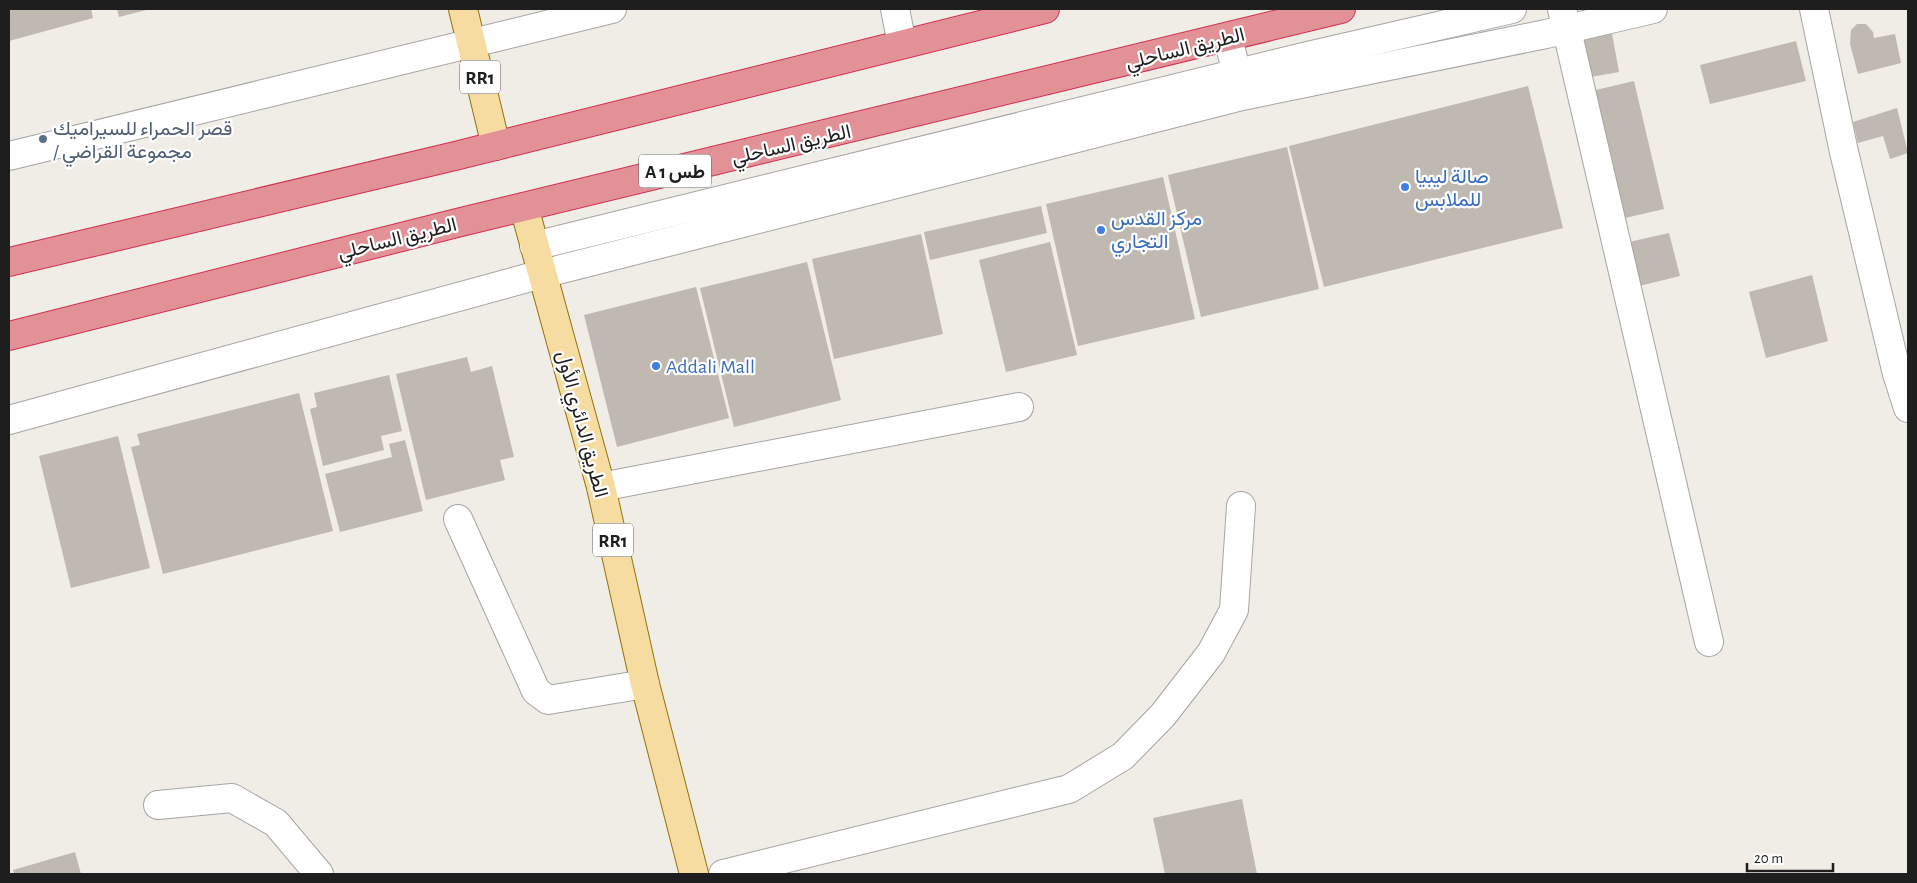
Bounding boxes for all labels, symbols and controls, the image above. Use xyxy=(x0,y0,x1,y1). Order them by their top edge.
street label: الطريق الساحلي xyxy=(1124,25,1248,79)
road number: RR1 xyxy=(460,61,500,94)
place label: قصر الحمراء للسيراميك / مجموعة القراضي xyxy=(53,119,232,168)
street label: الطريق الساحلي xyxy=(730,122,854,174)
marker: قصر الحمراء للسيراميك / مجموعة القراضي xyxy=(37,133,49,145)
road number: A 1 طس xyxy=(639,154,711,188)
place label: صالة ليبيا للملابس xyxy=(1415,167,1489,211)
marker: صالة ليبيا للملابس xyxy=(1399,181,1411,193)
place label: مركز القدس التجاري xyxy=(1111,209,1202,258)
street label: الطريق الساحلي xyxy=(336,215,460,269)
marker: مركز القدس التجاري xyxy=(1095,224,1107,236)
street label: الطريق الدائري الأول xyxy=(547,348,613,501)
place label: Addali Mall xyxy=(666,357,755,377)
marker: Addali Mall xyxy=(650,360,662,372)
road number: RR1 xyxy=(593,524,633,556)
scale bar xyxy=(1747,840,1833,872)
text: 20 m xyxy=(1754,851,1783,866)

